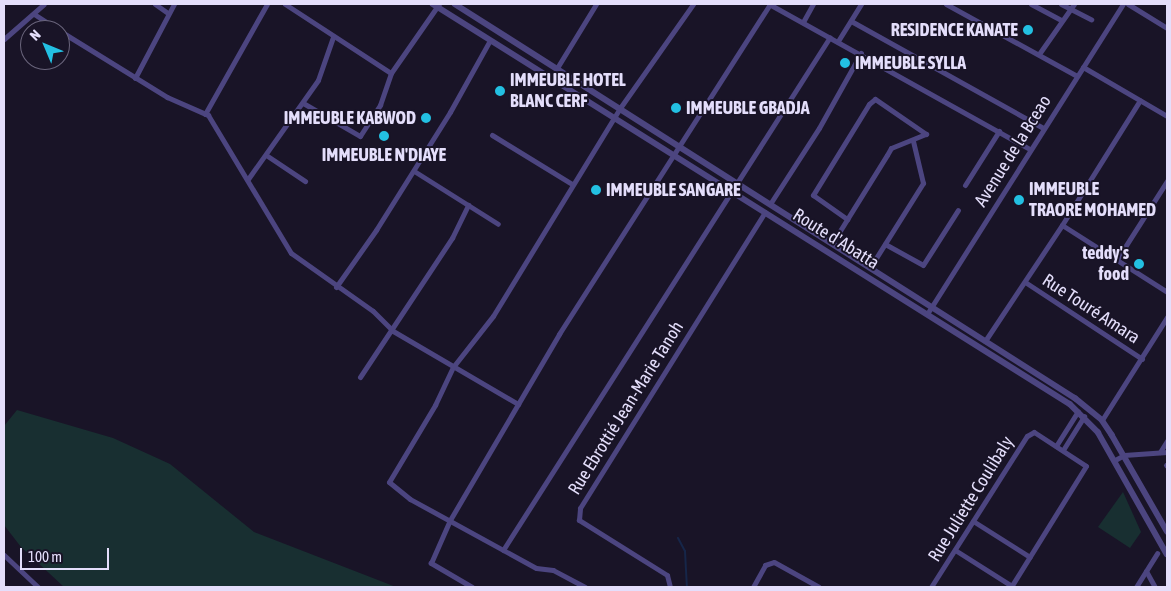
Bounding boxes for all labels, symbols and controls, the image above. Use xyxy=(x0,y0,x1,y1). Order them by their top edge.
place label: RESIDENCE KANATE xyxy=(891,19,1018,41)
north arrow xyxy=(20,20,70,70)
marker: RESIDENCE KANATE xyxy=(1022,24,1034,36)
text: N xyxy=(27,27,44,44)
place label: IMMEUBLE SYLLA xyxy=(855,52,966,74)
marker: IMMEUBLE SYLLA xyxy=(839,57,851,69)
place label: IMMEUBLE HOTEL BLANC CERF xyxy=(510,70,626,112)
marker: IMMEUBLE HOTEL BLANC CERF xyxy=(494,85,506,97)
street label: Avenue de la Bceao xyxy=(970,91,1056,211)
place label: IMMEUBLE GBADJA xyxy=(686,97,810,119)
marker: IMMEUBLE GBADJA xyxy=(670,102,682,114)
place label: IMMEUBLE KABWOD xyxy=(284,107,416,129)
marker: IMMEUBLE KABWOD xyxy=(420,112,432,124)
marker: IMMEUBLE N'DIAYE xyxy=(378,130,390,142)
place label: IMMEUBLE N'DIAYE xyxy=(322,144,446,166)
place label: IMMEUBLE SANGARE xyxy=(606,179,741,201)
place label: IMMEUBLE TRAORE MOHAMED xyxy=(1029,179,1156,222)
marker: IMMEUBLE SANGARE xyxy=(590,184,602,196)
marker: IMMEUBLE TRAORE MOHAMED xyxy=(1013,194,1025,206)
street label: Route d'Abatta xyxy=(789,204,883,274)
place label: teddy's food xyxy=(1082,243,1129,286)
marker: teddy's food xyxy=(1133,258,1145,270)
street label: Rue Touré Amara xyxy=(1038,270,1144,348)
street label: Rue Ebrottié Jean-Marie Tanoh xyxy=(564,317,688,499)
street label: Rue Juliette Coulibaly xyxy=(924,432,1018,566)
scale bar xyxy=(22,538,111,570)
text: 100 m xyxy=(28,548,62,565)

